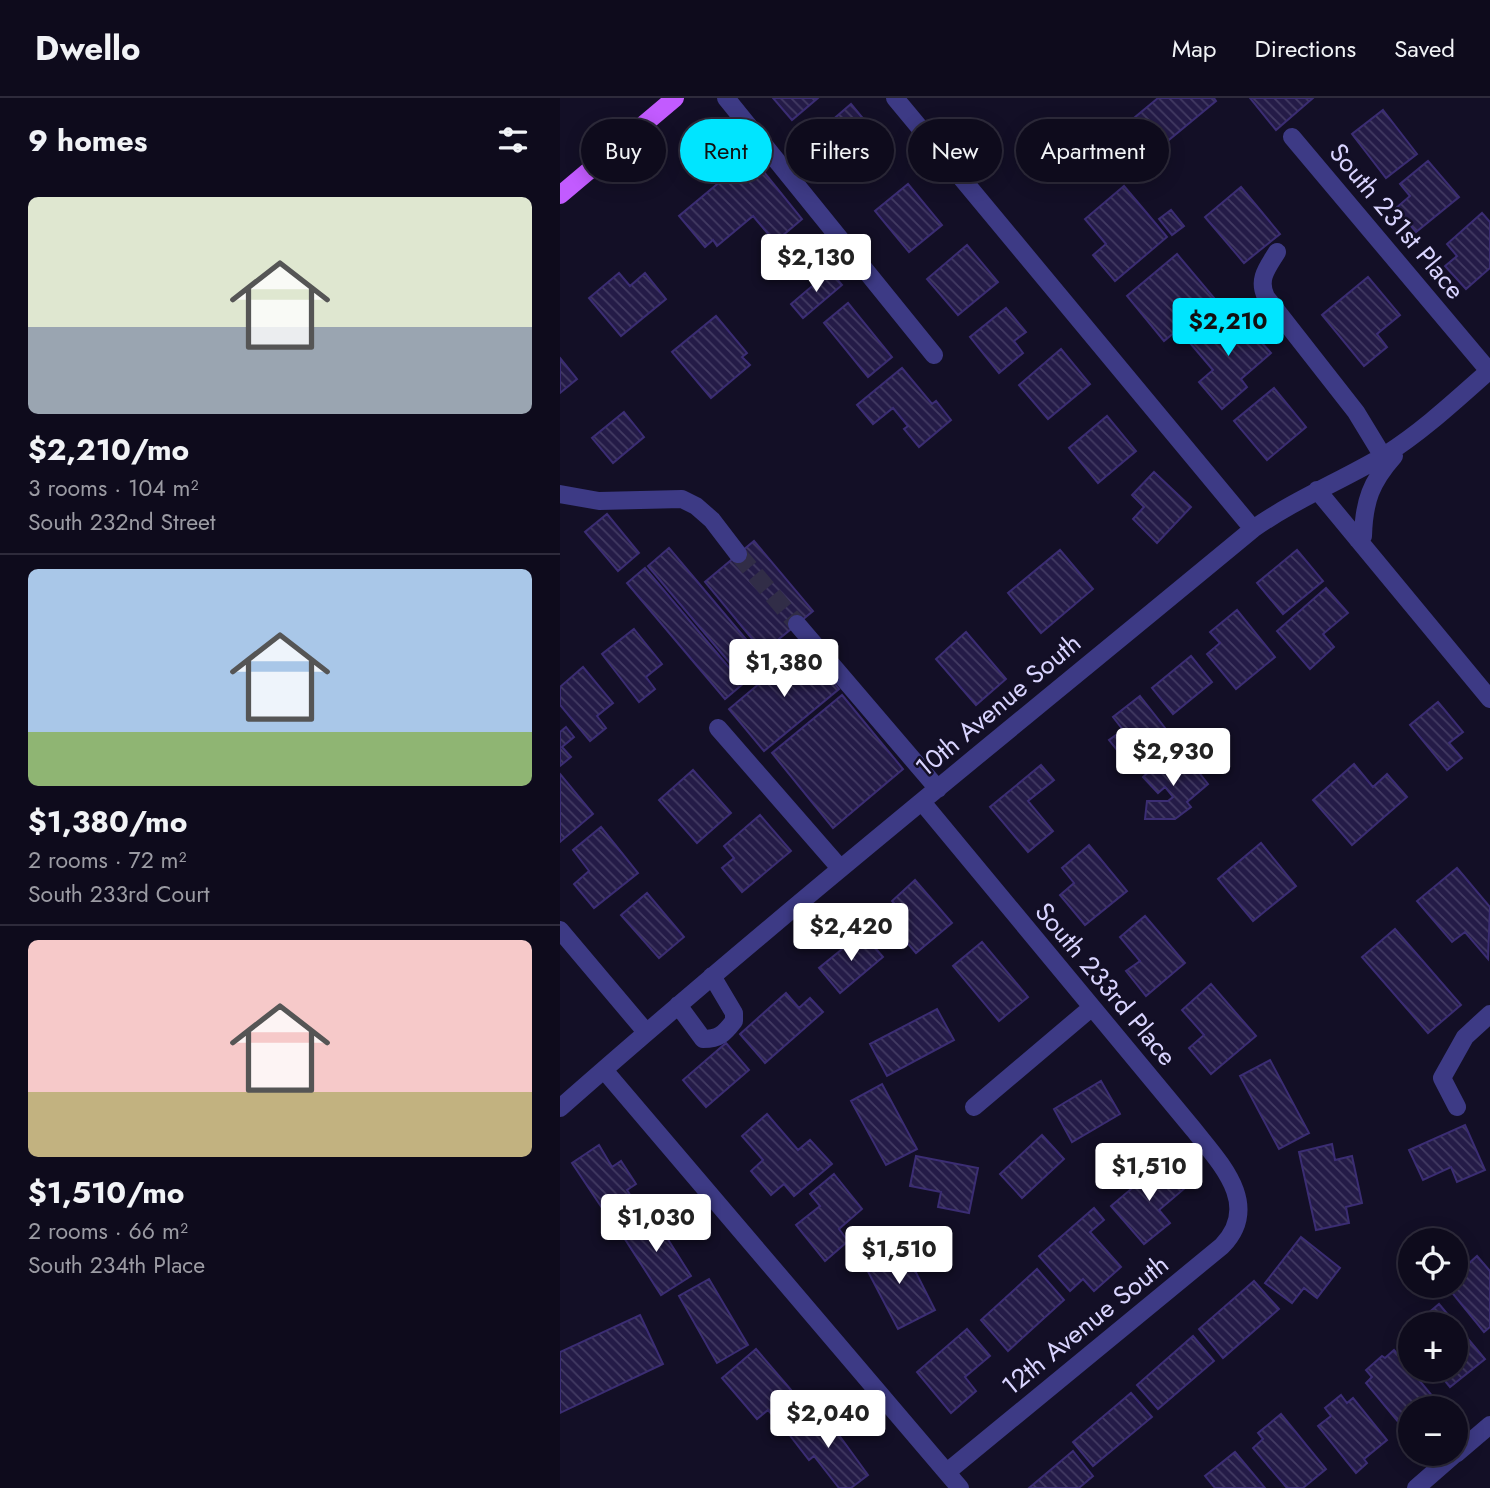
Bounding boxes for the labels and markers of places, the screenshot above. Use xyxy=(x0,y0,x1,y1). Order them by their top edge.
pin: $2,130 xyxy=(759,234,873,294)
pin: $2,210 xyxy=(1171,299,1285,358)
pin: $1,380 xyxy=(727,640,841,699)
pin: $2,930 xyxy=(1116,728,1230,788)
pin: $2,420 xyxy=(794,904,908,963)
pin: $1,510 xyxy=(1092,1144,1206,1203)
pin: $1,030 xyxy=(599,1194,713,1254)
pin: $1,510 xyxy=(842,1226,956,1286)
pin: $2,040 xyxy=(771,1390,885,1450)

